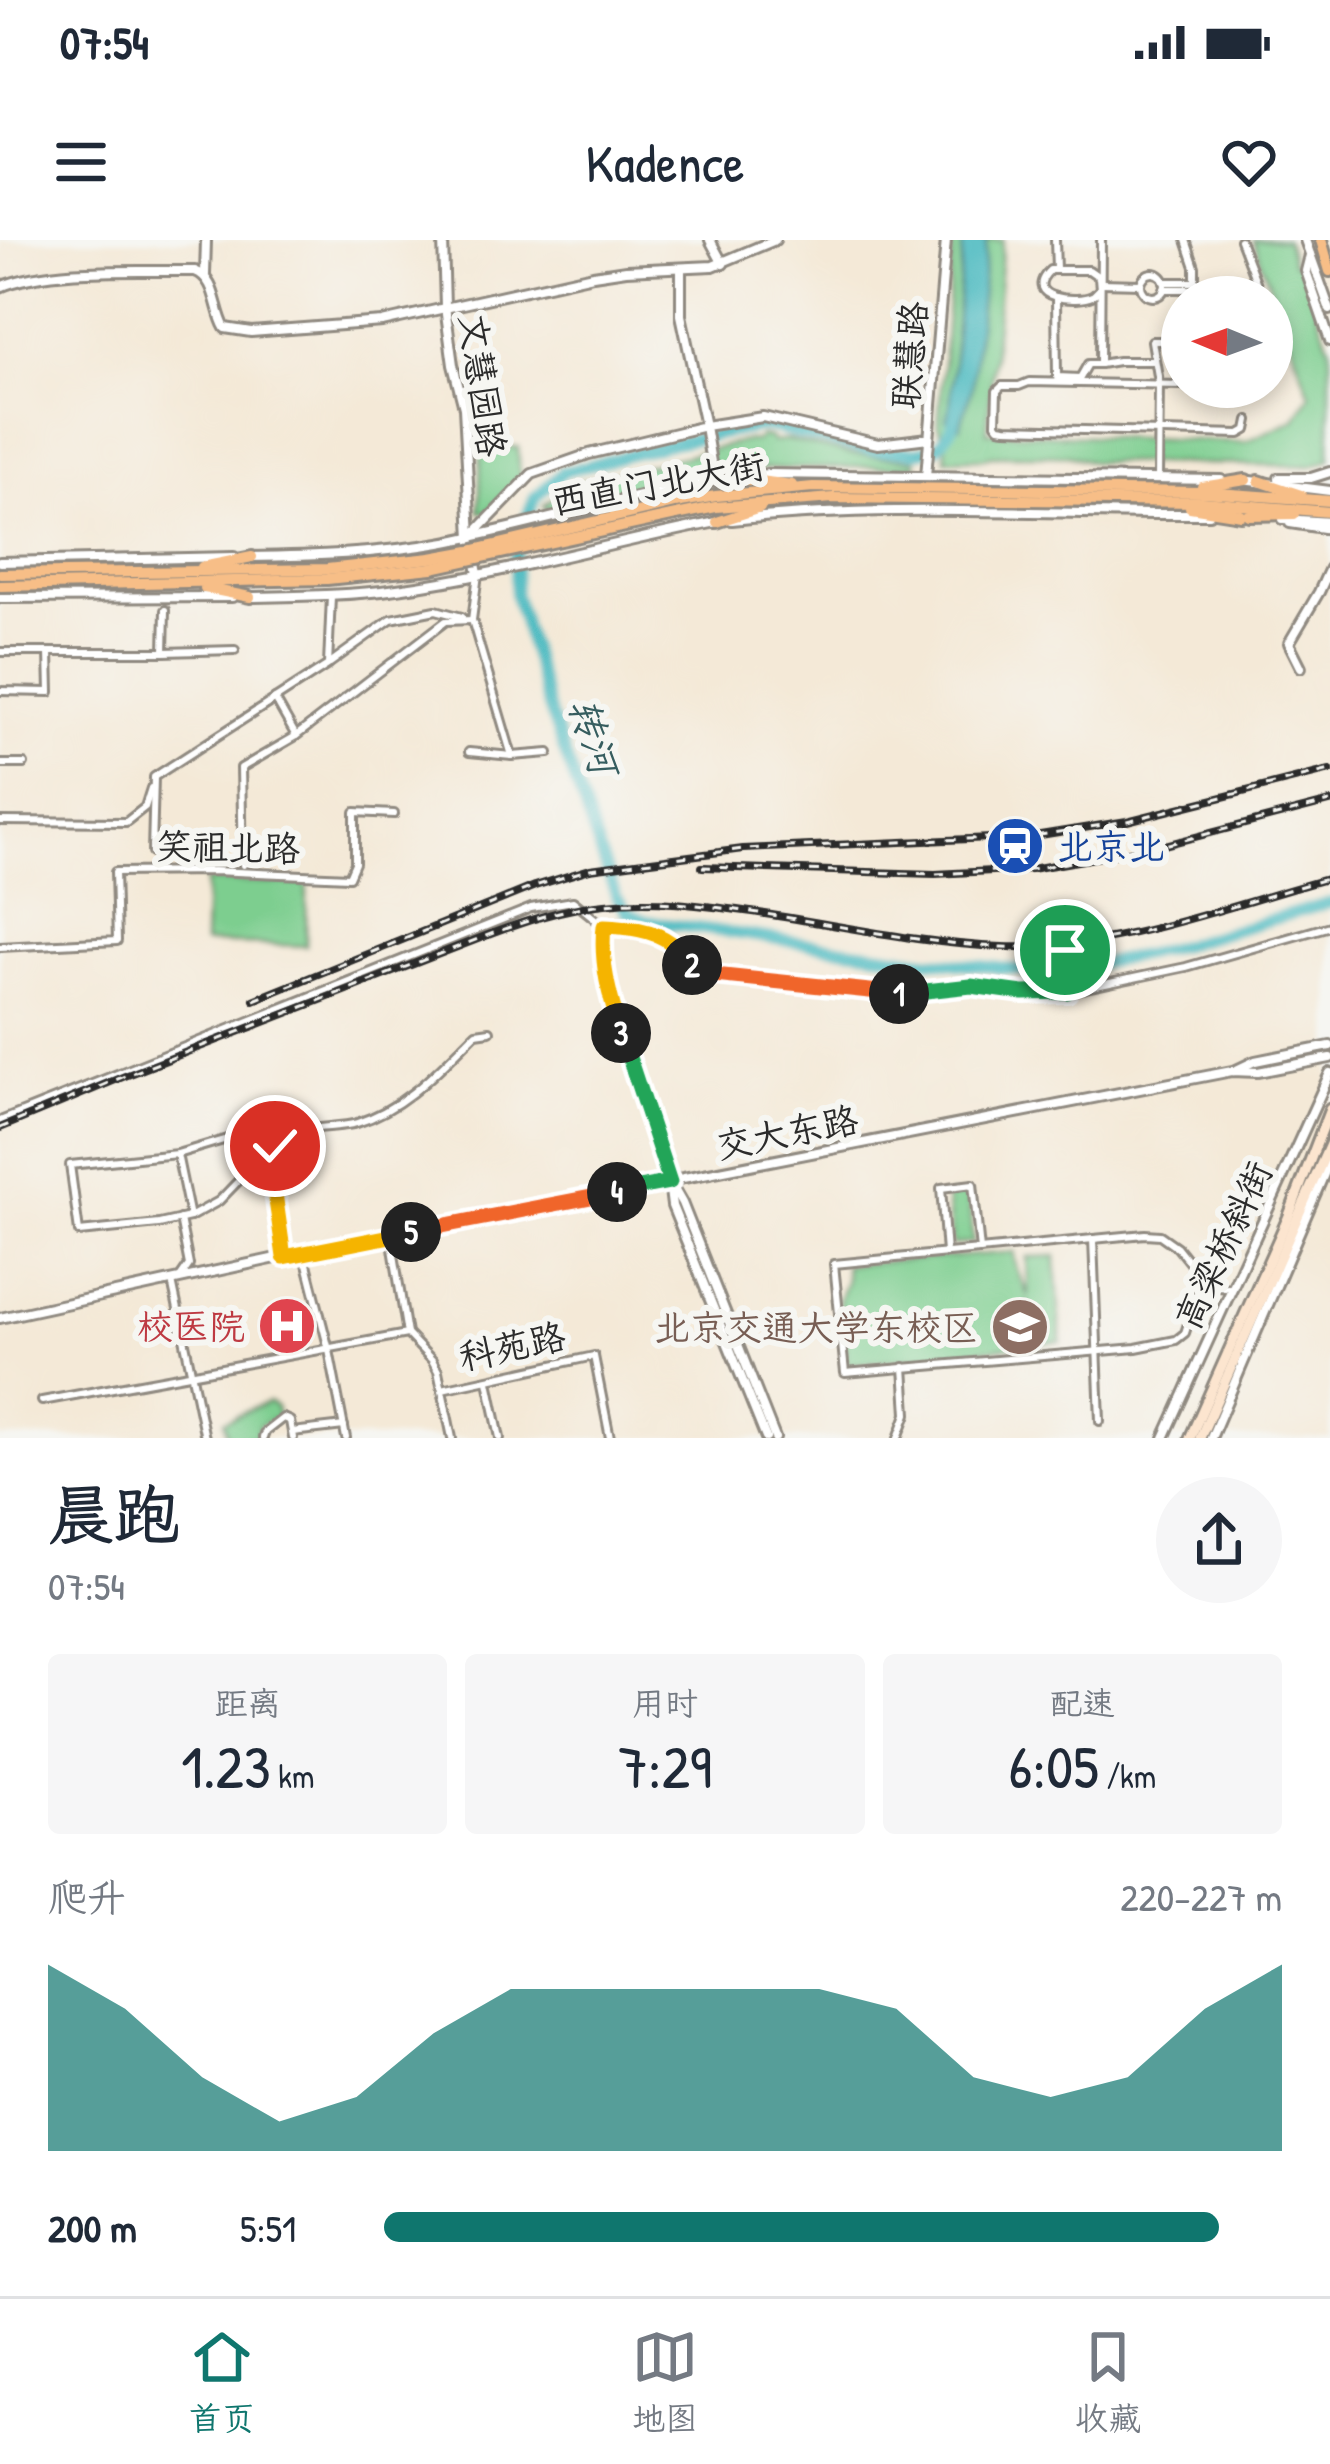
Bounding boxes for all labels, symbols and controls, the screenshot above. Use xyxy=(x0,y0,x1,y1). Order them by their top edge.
text: 07:54 xyxy=(60,12,149,73)
text: Kadence xyxy=(586,126,744,199)
icon: menu xyxy=(48,129,114,195)
icon: heart xyxy=(1216,129,1282,195)
north arrow xyxy=(1161,276,1293,408)
map controls xyxy=(1161,276,1293,408)
street label: 联慧路 xyxy=(879,299,938,411)
street label: 文慧园路 xyxy=(449,310,518,460)
street label: 西直门北大街 xyxy=(547,440,769,525)
water label: 转河 xyxy=(557,691,634,787)
station icon: 北京北 xyxy=(984,815,1046,877)
street label: 笑祖北路 xyxy=(156,821,300,872)
place label: 北京北 xyxy=(1057,821,1165,870)
pin xyxy=(1014,899,1116,1001)
icon: arrive xyxy=(1032,917,1098,983)
pin: 2 xyxy=(662,935,722,995)
text: 2 xyxy=(684,943,700,987)
pin: 1 xyxy=(869,964,929,1024)
text: 1 xyxy=(893,972,905,1016)
pin: 3 xyxy=(591,1003,651,1063)
text: 3 xyxy=(614,1011,628,1055)
street label: 交大东路 xyxy=(712,1094,862,1169)
pin xyxy=(224,1095,326,1197)
icon: check xyxy=(242,1113,308,1179)
street label: 高梁桥斜街 xyxy=(1162,1153,1283,1337)
pin: 4 xyxy=(587,1162,647,1222)
text: 4 xyxy=(611,1170,623,1214)
pin: 5 xyxy=(381,1202,441,1262)
text: 5 xyxy=(404,1210,418,1254)
hospital icon: 校医院 xyxy=(256,1295,318,1357)
school or university icon: 北京交通大学东校区 xyxy=(989,1296,1051,1358)
place label: 校医院 xyxy=(137,1301,245,1350)
place label: 北京交通大学东校区 xyxy=(654,1302,978,1351)
street label: 科苑路 xyxy=(454,1310,570,1381)
text: 晨跑 xyxy=(48,1469,180,1559)
button: share xyxy=(1156,1477,1282,1603)
text: 07:54 xyxy=(48,1559,125,1612)
text: 距离 xyxy=(215,1681,281,1725)
text: 用时 xyxy=(632,1681,698,1725)
text: 配速 xyxy=(1049,1681,1115,1725)
text: 1.23 xyxy=(181,1725,271,1807)
text: 7:29 xyxy=(618,1725,712,1807)
text: 6:05 xyxy=(1008,1725,1099,1807)
text: km xyxy=(271,1754,314,1798)
text: /km xyxy=(1099,1754,1156,1798)
text: 爬升 xyxy=(48,1870,126,1923)
text: 220–227 m xyxy=(1120,1870,1282,1923)
text: 200 m xyxy=(48,2201,137,2254)
text: 5:51 xyxy=(240,2201,296,2254)
tab: 首页 xyxy=(189,2324,255,2440)
tab: 地图 xyxy=(632,2324,698,2440)
tab: 收藏 xyxy=(1075,2324,1141,2440)

